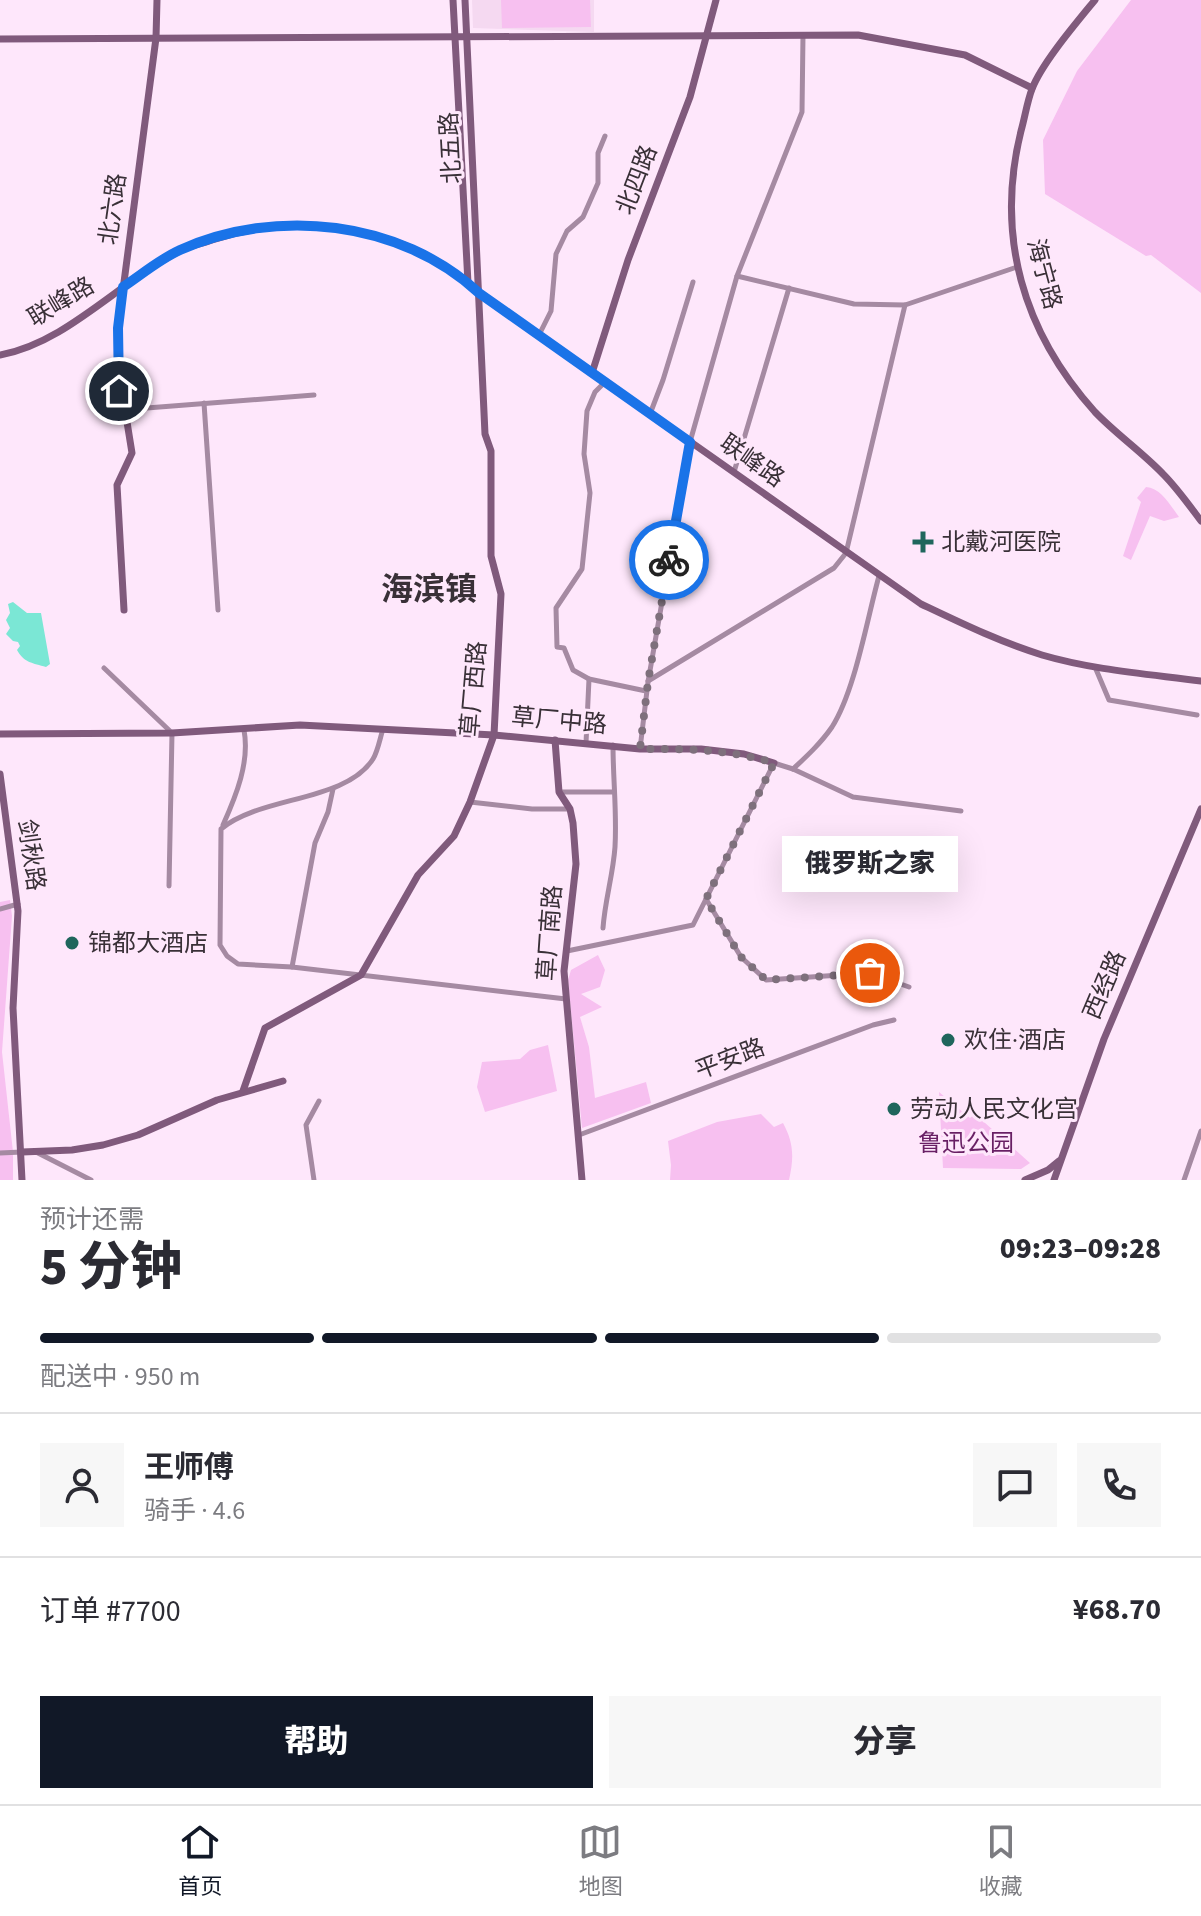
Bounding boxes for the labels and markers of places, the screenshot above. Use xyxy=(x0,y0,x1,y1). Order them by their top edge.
pin xyxy=(85,357,153,425)
place label: 北戴河医院 xyxy=(941,525,1061,560)
marker: 北戴河医院 xyxy=(912,531,934,553)
callout: 俄罗斯之家 xyxy=(782,837,958,893)
place label: 锦都大酒店 xyxy=(88,926,208,961)
marker: 锦都大酒店 xyxy=(63,934,81,952)
pin xyxy=(836,939,904,1007)
place label: 欢住·酒店 xyxy=(964,1023,1066,1058)
marker: 欢住·酒店 xyxy=(939,1031,957,1049)
place label: 劳动人民文化宫 xyxy=(910,1092,1078,1127)
marker: 劳动人民文化宫 xyxy=(885,1100,903,1118)

